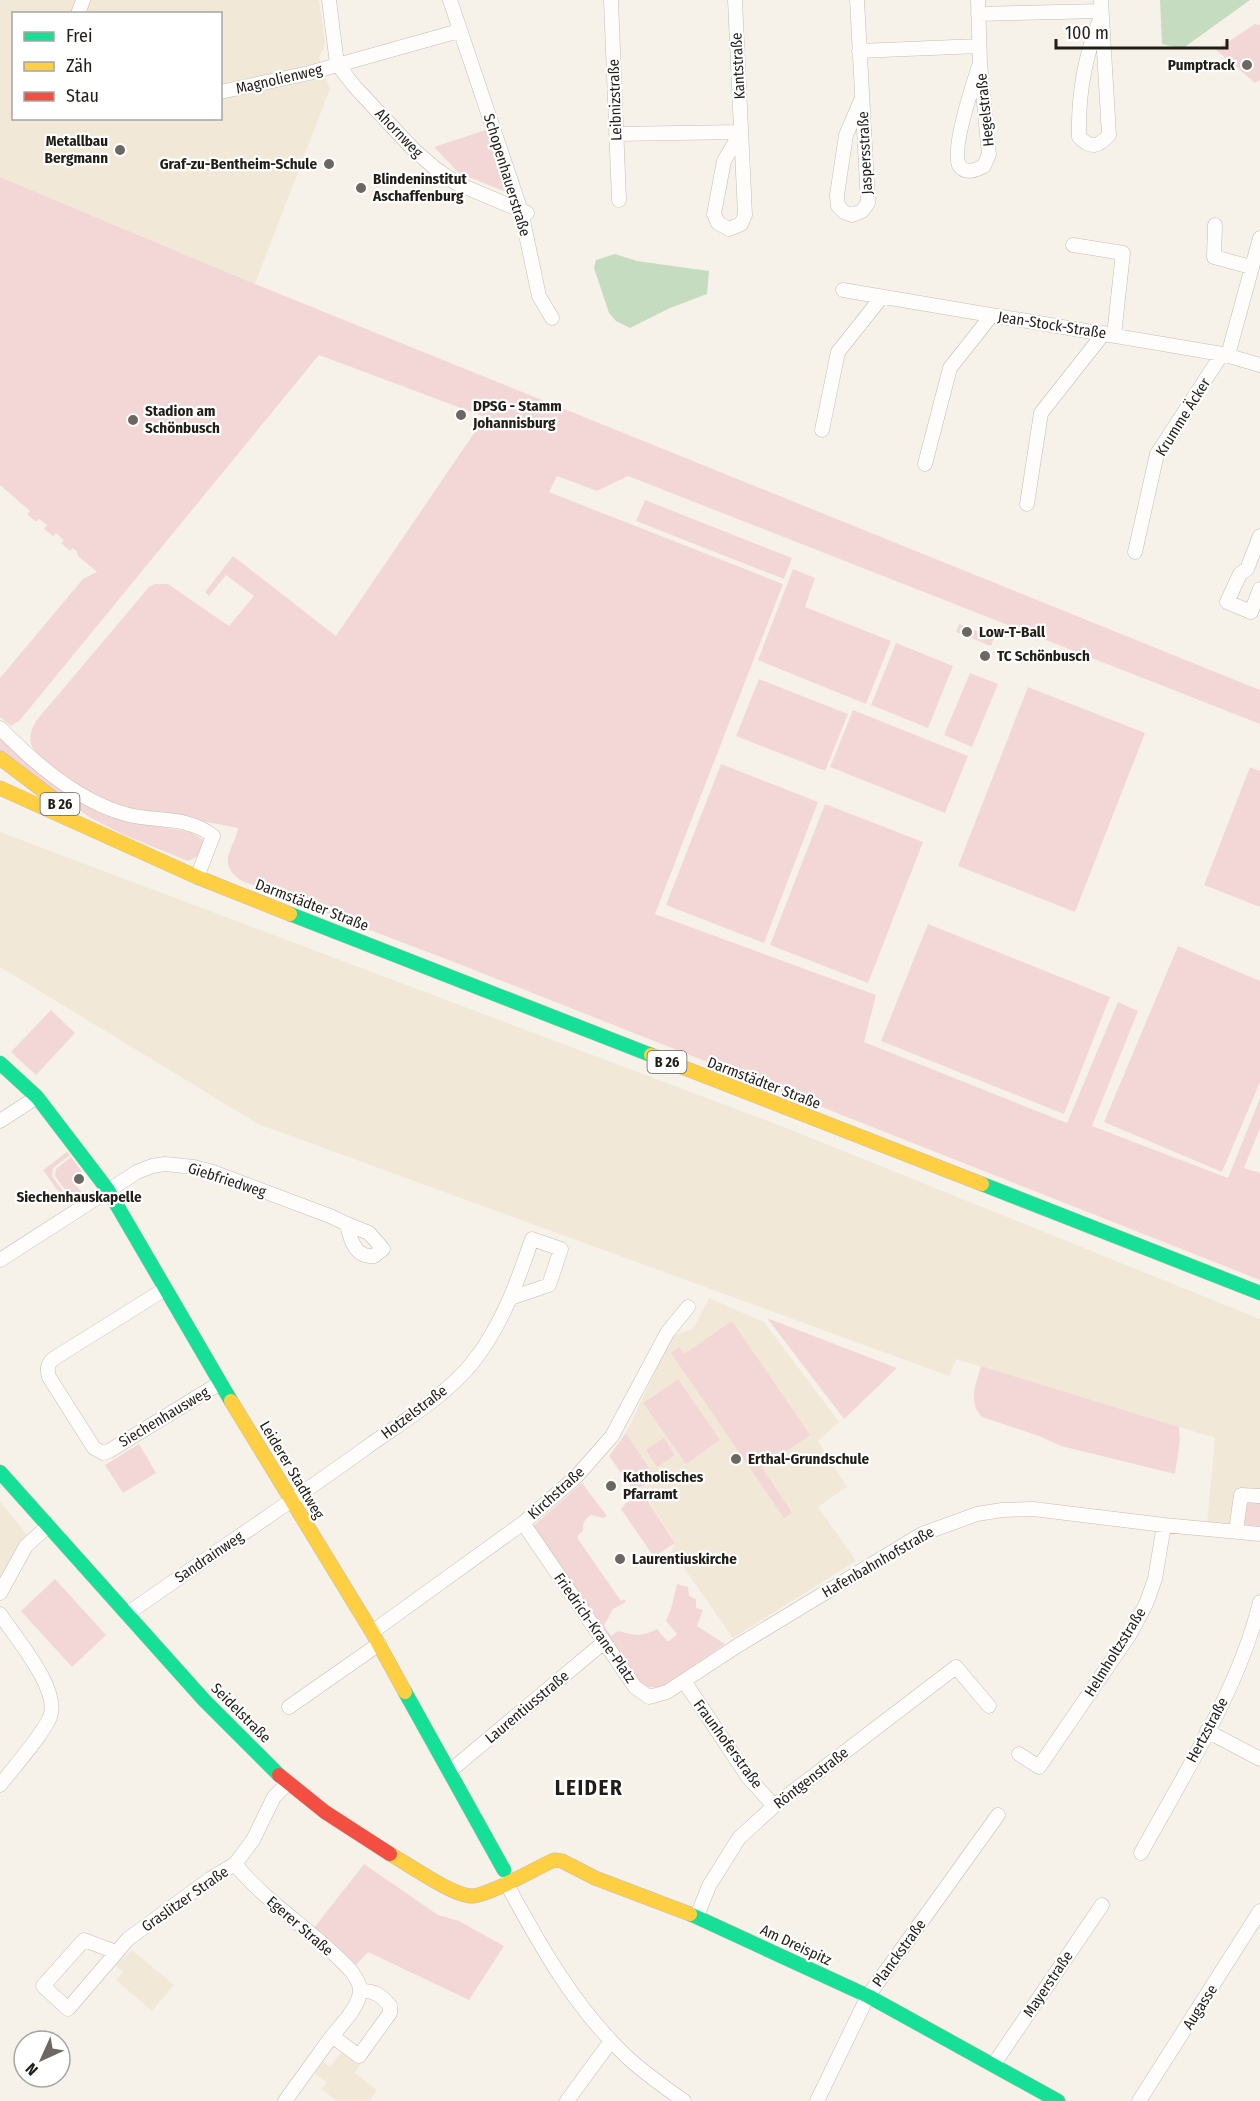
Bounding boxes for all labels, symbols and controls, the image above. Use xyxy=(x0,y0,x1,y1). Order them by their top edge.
legend xyxy=(12,12,222,120)
scale bar xyxy=(1056,12,1227,50)
text: 100 m xyxy=(1065,22,1109,44)
text: Frei xyxy=(66,25,92,47)
street label: Kantstraße xyxy=(727,32,749,100)
text: Zäh xyxy=(66,55,93,77)
place label: Pumptrack xyxy=(1168,56,1235,74)
marker: Pumptrack xyxy=(1240,58,1254,72)
street label: Leibnizstraße xyxy=(605,59,625,141)
street label: Magnolienweg xyxy=(234,60,324,98)
street label: Hegelstraße xyxy=(972,72,998,148)
text: Stau xyxy=(66,85,99,107)
street label: Ahornweg xyxy=(371,105,427,161)
street label: Schopenhauerstraße xyxy=(480,111,534,239)
street label: Jaspersstraße xyxy=(854,111,876,195)
place label: Metallbau Bergmann xyxy=(45,132,108,167)
marker: Metallbau Bergmann xyxy=(113,143,127,157)
place label: Graf-zu-Bentheim-Schule xyxy=(160,155,317,173)
marker: Graf-zu-Bentheim-Schule xyxy=(322,157,336,171)
place label: Blindeninstitut Aschaffenburg xyxy=(372,170,467,205)
marker: Blindeninstitut Aschaffenburg xyxy=(354,181,368,195)
street label: Jean-Stock-Straße xyxy=(997,308,1107,342)
street label: Krumme Äcker xyxy=(1152,374,1215,459)
place label: DPSG - Stamm Johannisburg xyxy=(472,397,562,432)
place label: Stadion am Schönbusch xyxy=(145,402,220,437)
marker: DPSG - Stamm Johannisburg xyxy=(454,408,468,422)
marker: Stadion am Schönbusch xyxy=(126,413,140,427)
place label: Low-T-Ball xyxy=(979,623,1046,641)
marker: Low-T-Ball xyxy=(960,625,974,639)
place label: TC Schönbusch xyxy=(997,647,1090,665)
marker: TC Schönbusch xyxy=(978,649,992,663)
road number: B 26 xyxy=(40,793,80,815)
street label: Darmstädter Straße xyxy=(253,875,371,935)
road number: B 26 xyxy=(648,1051,686,1073)
street label: Darmstädter Straße xyxy=(705,1053,823,1113)
street label: Giebfriedweg xyxy=(186,1159,268,1201)
marker: Siechenhauskapelle xyxy=(72,1172,86,1186)
place label: Siechenhauskapelle xyxy=(16,1188,142,1206)
street label: Hotzelstraße xyxy=(377,1381,451,1443)
street label: Siechenhausweg xyxy=(116,1383,212,1451)
street label: Leiderer Stadtweg xyxy=(256,1418,328,1522)
place label: Erthal-Grundschule xyxy=(748,1450,869,1468)
marker: Erthal-Grundschule xyxy=(729,1452,743,1466)
street label: Kirchstraße xyxy=(524,1463,588,1523)
place label: Katholisches Pfarramt xyxy=(623,1468,704,1503)
marker: Katholisches Pfarramt xyxy=(604,1479,618,1493)
street label: Hafenbahnhofstraße xyxy=(819,1523,937,1601)
street label: Sandrainweg xyxy=(171,1527,247,1587)
place label: Laurentiuskirche xyxy=(632,1550,737,1568)
marker: Laurentiuskirche xyxy=(613,1552,627,1566)
street label: Friedrich-Krane-Platz xyxy=(550,1570,640,1686)
street label: Helmholtzstraße xyxy=(1081,1604,1149,1700)
street label: Laurentiusstraße xyxy=(482,1667,572,1747)
street label: Seidelstraße xyxy=(207,1679,275,1747)
street label: Hertzstraße xyxy=(1182,1694,1232,1766)
street label: Fraunhoferstraße xyxy=(690,1696,766,1792)
street label: Röntgenstraße xyxy=(770,1743,852,1813)
district label: LEIDER xyxy=(555,1775,623,1801)
street label: Graslitzer Straße xyxy=(138,1863,232,1935)
street label: Egerer Straße xyxy=(263,1892,337,1960)
street label: Planckstraße xyxy=(868,1916,930,1990)
street label: Am Dreispitz xyxy=(757,1921,835,1969)
street label: Mayerstraße xyxy=(1019,1948,1077,2020)
street label: Augasse xyxy=(1179,1981,1221,2033)
north arrow xyxy=(12,2029,72,2089)
text: N xyxy=(22,2059,42,2079)

